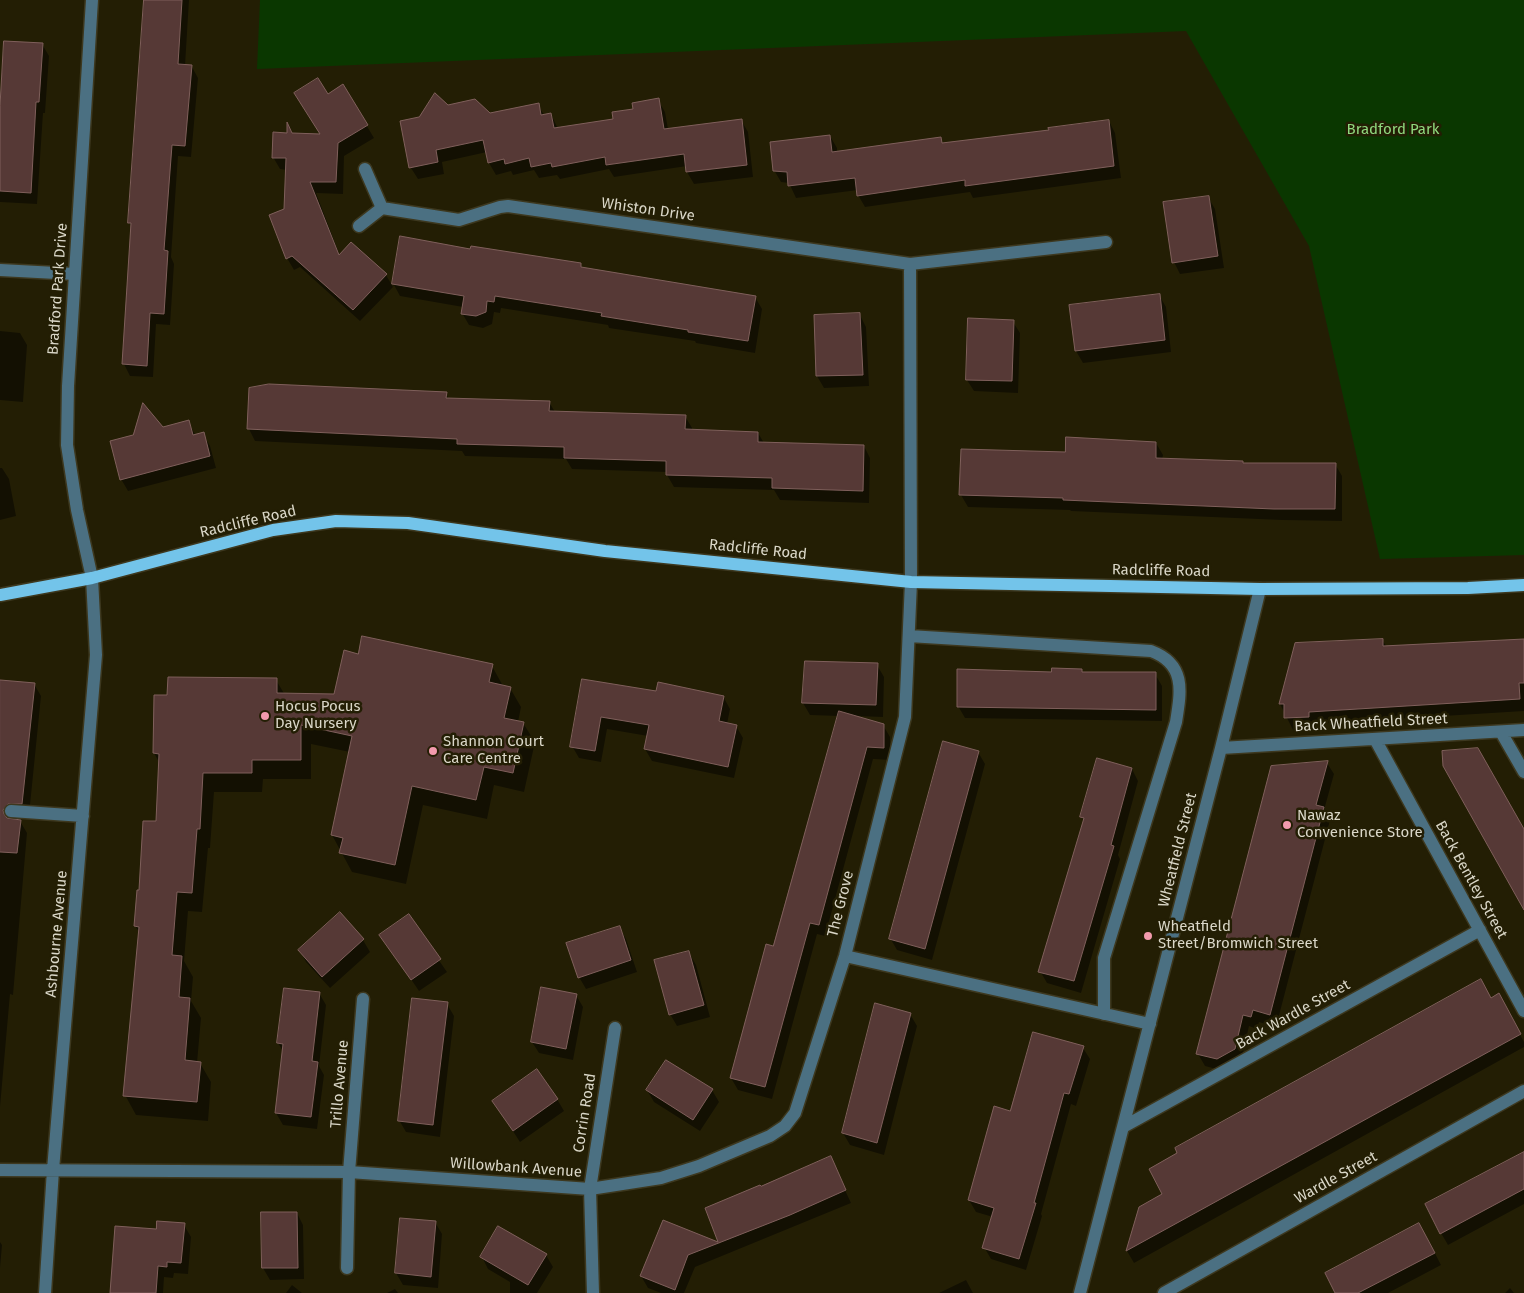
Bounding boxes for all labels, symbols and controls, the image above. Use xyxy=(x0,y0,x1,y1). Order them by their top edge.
park label: Bradford Park xyxy=(1347,121,1439,139)
street label: Whiston Drive xyxy=(600,195,696,225)
street label: Bradford Park Drive xyxy=(44,222,72,356)
street label: Radcliffe Road xyxy=(198,502,298,542)
street label: Radcliffe Road xyxy=(708,536,808,564)
street label: Radcliffe Road xyxy=(1112,561,1210,581)
place label: Hocus Pocus Day Nursery xyxy=(275,698,360,733)
marker: Hocus Pocus Day Nursery xyxy=(259,710,271,722)
street label: Back Wheatfield Street xyxy=(1294,710,1448,736)
place label: Shannon Court Care Centre xyxy=(443,733,544,768)
marker: Shannon Court Care Centre xyxy=(427,745,439,757)
street label: Wheatfield Street xyxy=(1155,791,1201,909)
place label: Nawaz Convenience Store xyxy=(1297,807,1423,842)
street label: Back Bentley Street xyxy=(1431,818,1511,942)
marker: Nawaz Convenience Store xyxy=(1281,819,1293,831)
street label: The Grove xyxy=(824,869,858,939)
street label: Ashbourne Avenue xyxy=(42,870,72,998)
place label: Wheatfield Street/Bromwich Street xyxy=(1158,918,1318,953)
marker: Wheatfield Street/Bromwich Street xyxy=(1142,930,1154,942)
street label: Back Wardle Street xyxy=(1233,976,1353,1054)
street label: Trillo Avenue xyxy=(327,1039,353,1129)
street label: Corrin Road xyxy=(570,1072,600,1154)
street label: Wardle Street xyxy=(1292,1148,1380,1208)
street label: Willowbank Avenue xyxy=(450,1154,582,1182)

